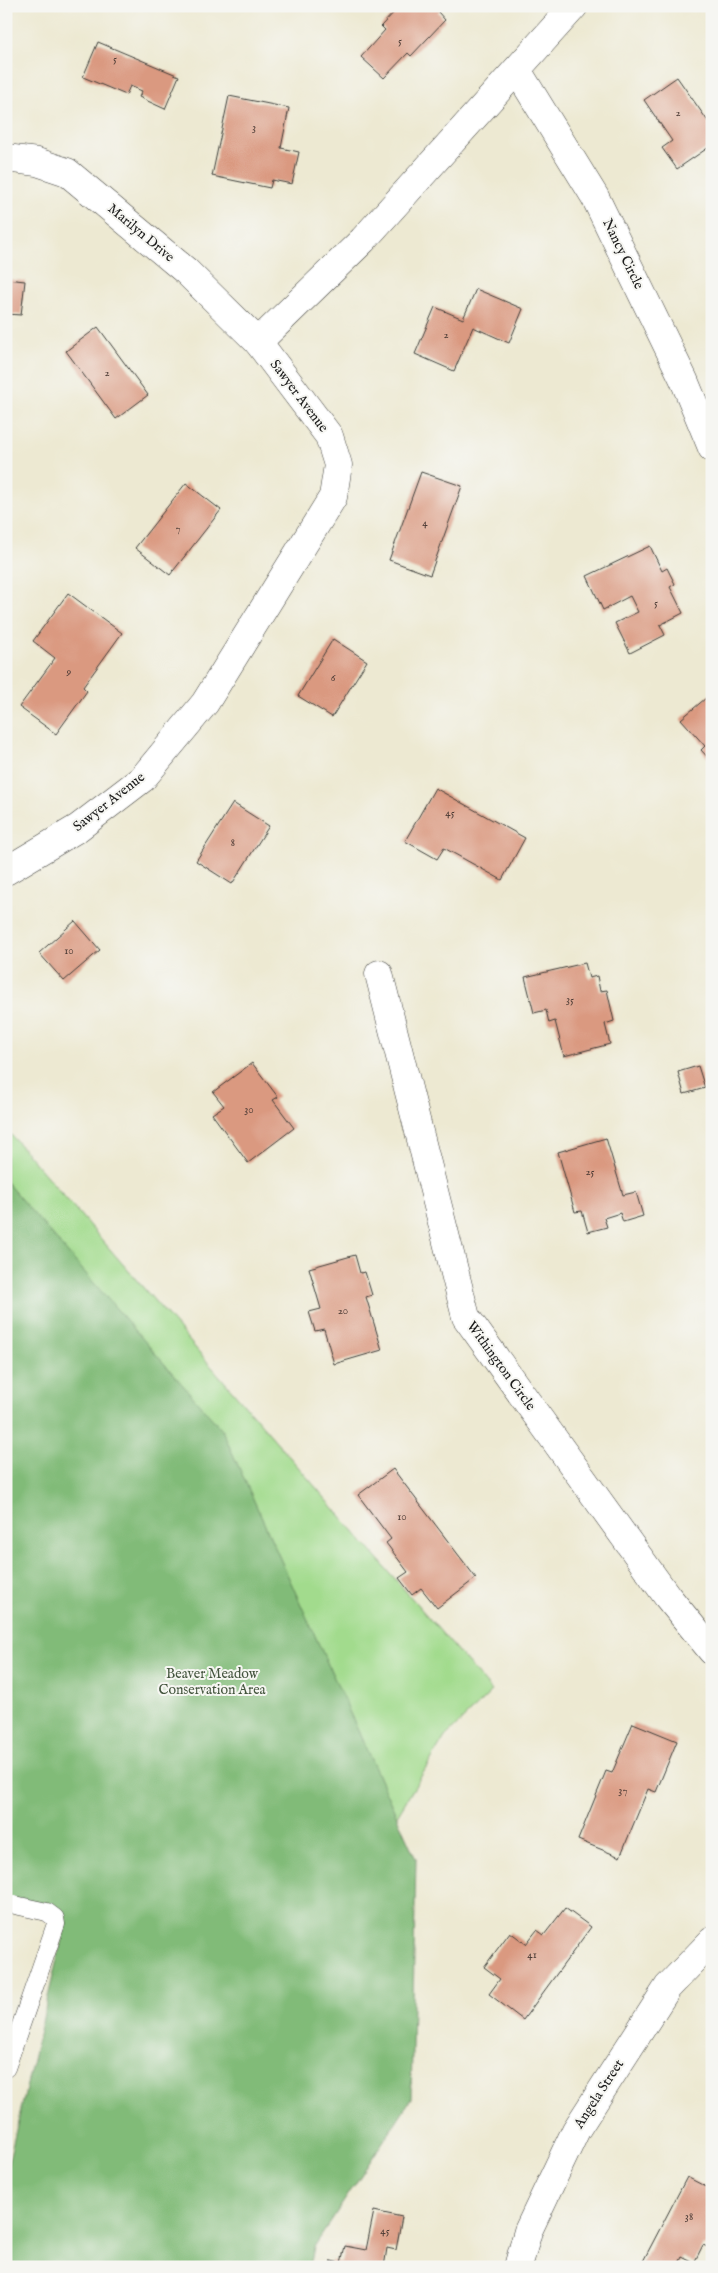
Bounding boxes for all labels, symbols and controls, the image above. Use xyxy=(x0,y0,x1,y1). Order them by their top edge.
house number: 5 xyxy=(398,34,402,48)
house number: 5 xyxy=(113,52,117,66)
house number: 2 xyxy=(675,106,681,120)
house number: 3 xyxy=(252,121,256,135)
street label: Marilyn Drive xyxy=(104,200,179,267)
street label: Nancy Circle xyxy=(598,216,648,293)
house number: 2 xyxy=(443,328,449,342)
street label: Sawyer Avenue xyxy=(266,356,333,436)
house number: 2 xyxy=(104,366,110,380)
house number: 4 xyxy=(422,516,428,530)
house number: 7 xyxy=(175,522,181,536)
house number: 5 xyxy=(654,596,658,610)
house number: 9 xyxy=(66,665,72,679)
house number: 6 xyxy=(331,671,336,685)
street label: Sawyer Avenue xyxy=(69,768,149,836)
house number: 45 xyxy=(445,806,455,820)
house number: 8 xyxy=(231,836,235,850)
house number: 10 xyxy=(64,944,74,958)
house number: 35 xyxy=(566,993,574,1007)
house number: 30 xyxy=(244,1103,254,1117)
house number: 25 xyxy=(585,1165,595,1179)
house number: 20 xyxy=(338,1304,348,1318)
street label: Withington Circle xyxy=(463,1318,540,1415)
house number: 10 xyxy=(397,1510,407,1524)
park label: Beaver Meadow Conservation Area xyxy=(158,1665,267,1699)
house number: 37 xyxy=(618,1784,628,1798)
house number: 41 xyxy=(527,1948,537,1962)
street label: Angela Street xyxy=(569,2056,628,2133)
house number: 38 xyxy=(685,2210,693,2224)
house number: 45 xyxy=(380,2224,390,2238)

